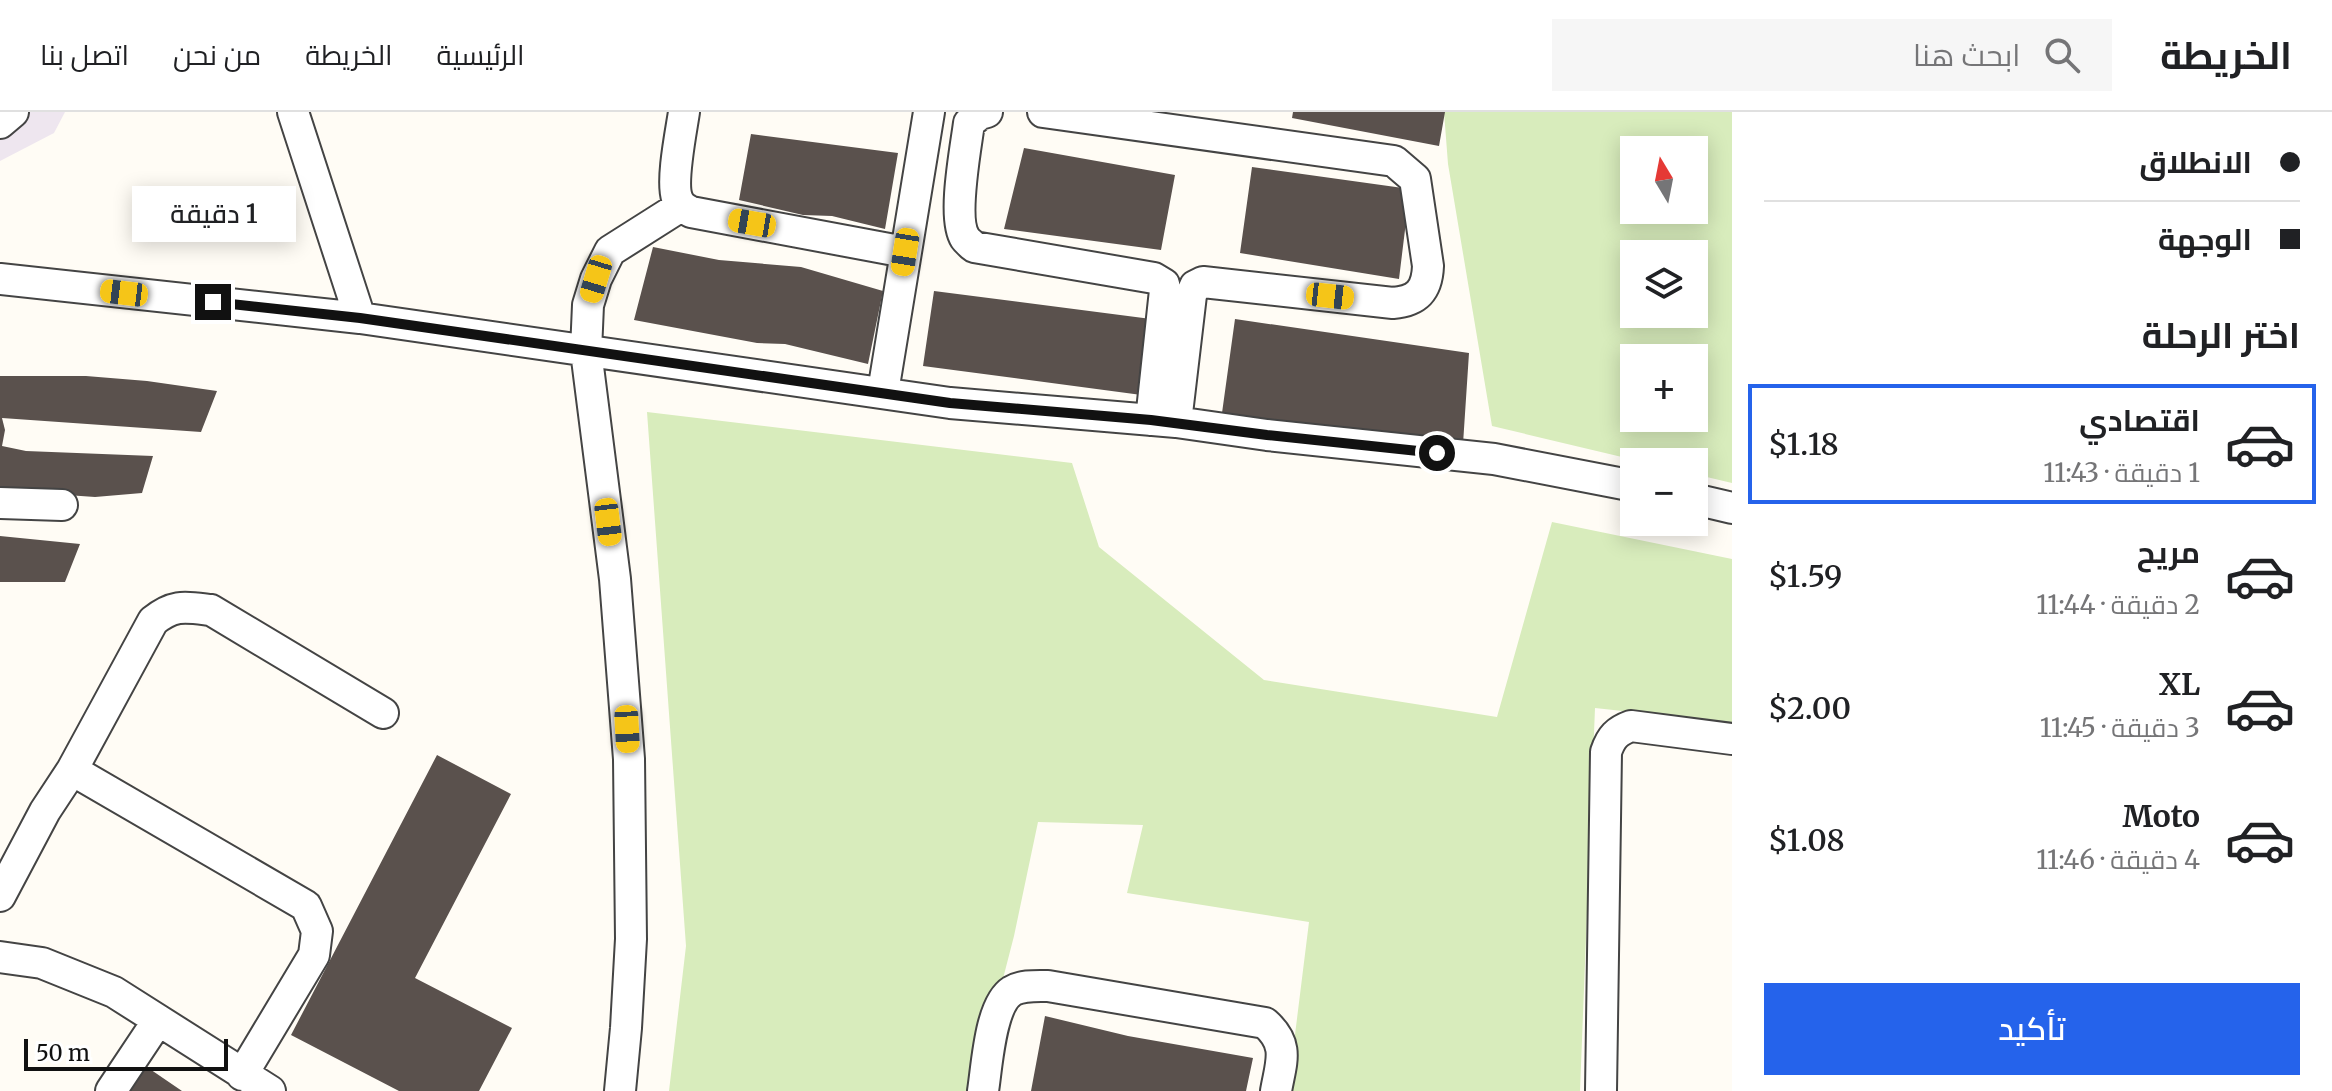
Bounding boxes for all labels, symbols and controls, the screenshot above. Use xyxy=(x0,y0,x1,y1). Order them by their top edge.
search box xyxy=(1552,19,2112,91)
text: الخريطة xyxy=(2160,32,2292,79)
icon: search xyxy=(2040,33,2084,77)
text: ابحث هنا xyxy=(1913,36,2020,74)
text: اتصل بنا xyxy=(40,37,129,73)
text: من نحن xyxy=(173,37,261,73)
text: الخريطة xyxy=(305,37,393,73)
text: الرئيسية xyxy=(437,37,524,73)
north arrow xyxy=(1620,136,1708,224)
map controls xyxy=(1620,136,1708,536)
text: الانطلاق xyxy=(2139,143,2252,181)
callout: 1 دقيقة xyxy=(131,186,295,242)
text: 1 دقيقة xyxy=(170,197,258,230)
car xyxy=(726,207,778,239)
text: الوجهة xyxy=(2158,220,2252,258)
car xyxy=(889,226,921,278)
button: layers xyxy=(1620,240,1708,328)
car xyxy=(578,253,614,305)
car xyxy=(99,278,149,308)
car xyxy=(1305,282,1355,310)
route end xyxy=(195,284,231,320)
text: اختر الرحلة xyxy=(2142,313,2300,358)
button: + xyxy=(1620,344,1708,432)
text: اقتصادي xyxy=(2079,401,2200,439)
icon: car xyxy=(2224,408,2296,480)
text: $1.18 xyxy=(1768,425,1839,463)
route start xyxy=(1419,435,1455,471)
button: − xyxy=(1620,448,1708,536)
text: 1 دقيقة · 11:43 xyxy=(2043,456,2200,489)
car xyxy=(593,497,623,547)
text: مريح xyxy=(2137,533,2200,571)
icon: car xyxy=(2224,540,2296,612)
text: $1.59 xyxy=(1768,557,1842,595)
text: 2 دقيقة · 11:44 xyxy=(2036,588,2200,621)
text: XL xyxy=(2159,665,2200,703)
icon: car xyxy=(2224,672,2296,744)
text: $2.00 xyxy=(1768,689,1851,727)
car xyxy=(614,704,640,754)
text: 3 دقيقة · 11:45 xyxy=(2040,711,2200,744)
text: Moto xyxy=(2122,797,2200,835)
icon: car xyxy=(2224,804,2296,876)
text: $1.08 xyxy=(1768,821,1845,859)
text: 4 دقيقة · 11:46 xyxy=(2036,843,2200,876)
button: تأكيد xyxy=(1764,983,2300,1075)
scale bar xyxy=(24,1035,228,1071)
text: 50 m xyxy=(36,1039,90,1067)

